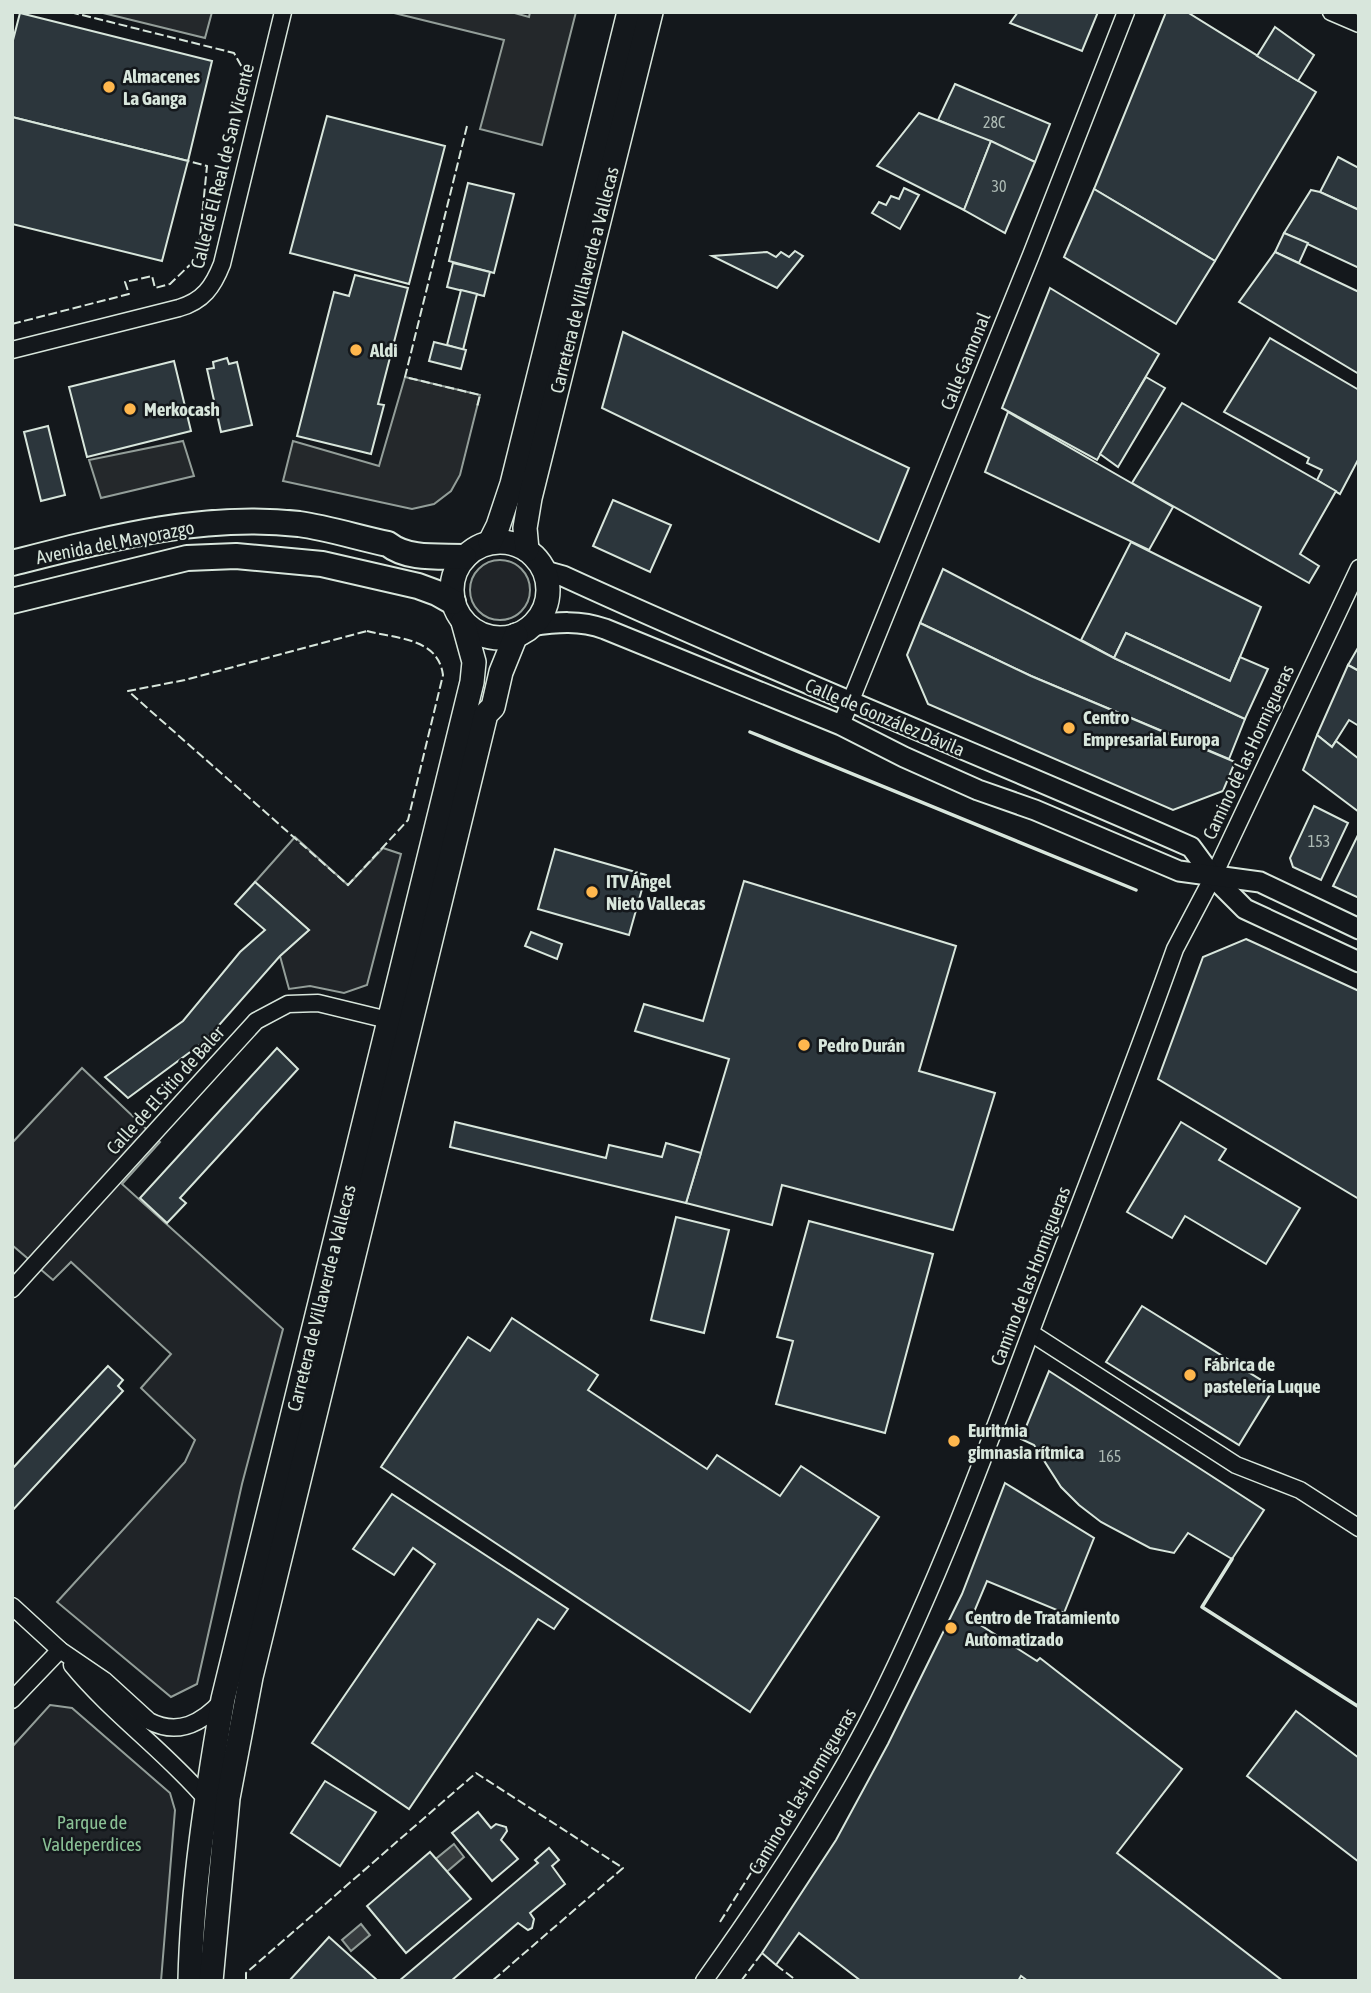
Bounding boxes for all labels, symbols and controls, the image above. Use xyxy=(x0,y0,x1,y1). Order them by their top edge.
street label: Calle de El Real de San Vicente xyxy=(186,61,258,271)
place label: Almacenes La Ganga xyxy=(122,65,200,109)
marker: Almacenes La Ganga xyxy=(101,79,117,95)
house number: 28C xyxy=(983,113,1005,131)
street label: Carretera de Villaverde a Vallecas xyxy=(545,164,623,396)
house number: 30 xyxy=(991,177,1007,195)
street label: Calle Gamonal xyxy=(935,309,995,413)
place label: Aldi xyxy=(369,339,398,361)
marker: Aldi xyxy=(348,342,364,358)
place label: Merkocash xyxy=(144,398,220,420)
marker: Merkocash xyxy=(122,401,138,417)
street label: Avenida del Mayorazgo xyxy=(34,516,196,568)
street label: Camino de las Hormigueras xyxy=(1198,661,1298,843)
street label: Calle de González Dávila xyxy=(802,673,968,761)
place label: Centro Empresarial Europa xyxy=(1083,706,1220,750)
marker: Centro Empresarial Europa xyxy=(1061,720,1077,736)
house number: 153 xyxy=(1308,832,1330,850)
place label: ITV Ángel Nieto Vallecas xyxy=(606,870,706,914)
marker: ITV Ángel Nieto Vallecas xyxy=(584,884,600,900)
street label: Calle de El Sitio de Baler xyxy=(102,1021,229,1159)
place label: Pedro Durán xyxy=(818,1034,905,1056)
marker: Pedro Durán xyxy=(796,1037,812,1053)
street label: Carretera de Villaverde a Vallecas xyxy=(282,1182,360,1414)
street label: Camino de las Hormigueras xyxy=(986,1183,1074,1369)
place label: Fábrica de pastelería Luque xyxy=(1204,1353,1321,1397)
marker: Fábrica de pastelería Luque xyxy=(1182,1367,1198,1383)
place label: Euritmia gimnasia rítmica xyxy=(968,1419,1084,1463)
marker: Euritmia gimnasia rítmica xyxy=(946,1433,962,1449)
house number: 165 xyxy=(1099,1447,1121,1465)
place label: Centro de Tratamiento Automatizado xyxy=(964,1606,1120,1650)
marker: Centro de Tratamiento Automatizado xyxy=(943,1620,959,1636)
street label: Camino de las Hormigueras xyxy=(744,1704,860,1878)
park label: Parque de Valdeperdices xyxy=(42,1811,142,1855)

